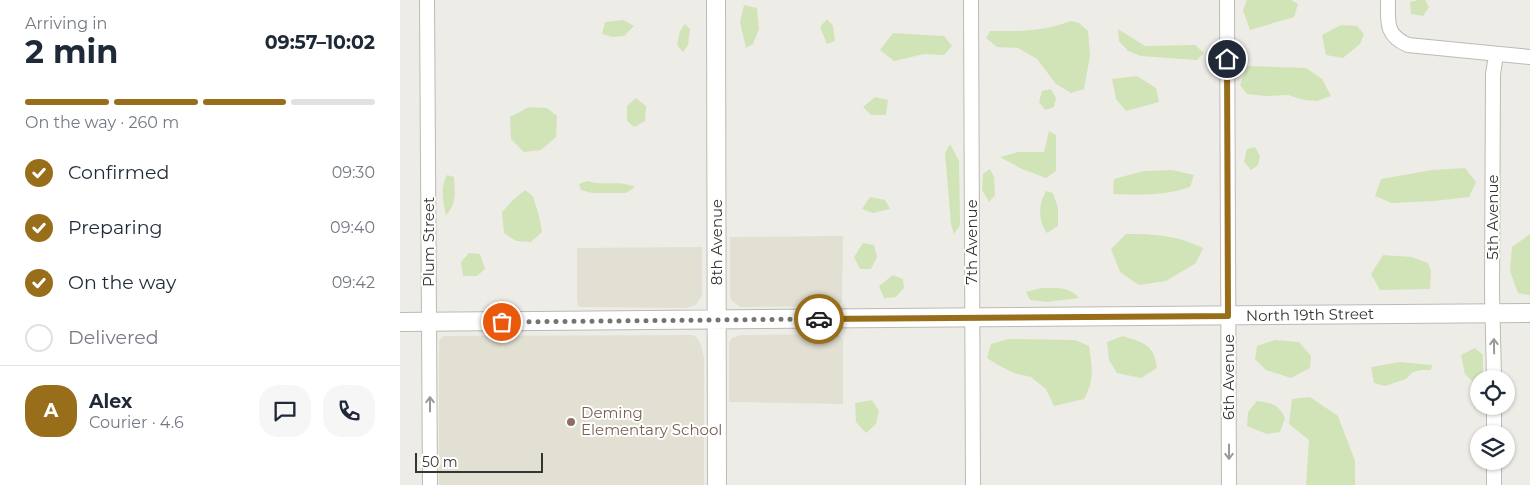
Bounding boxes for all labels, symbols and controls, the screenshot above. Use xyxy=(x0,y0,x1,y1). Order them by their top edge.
text: Arriving in xyxy=(25,14,107,33)
text: 09:57–10:02 xyxy=(265,31,375,54)
text: 2 min xyxy=(25,32,118,71)
pin xyxy=(1206,38,1248,80)
icon: home xyxy=(1213,45,1241,73)
text: On the way · 260 m xyxy=(25,113,179,132)
icon: check xyxy=(25,159,53,187)
text: Confirmed xyxy=(68,161,169,184)
text: 09:30 xyxy=(332,163,375,182)
street label: 5th Avenue xyxy=(1483,174,1502,260)
street label: Plum Street xyxy=(419,197,438,287)
street label: 8th Avenue xyxy=(707,199,726,285)
street label: 7th Avenue xyxy=(962,199,981,285)
icon: check xyxy=(25,214,53,242)
text: Preparing xyxy=(68,216,163,239)
text: 09:40 xyxy=(330,218,375,237)
icon: check xyxy=(25,269,53,297)
text: On the way xyxy=(68,271,176,294)
text: 09:42 xyxy=(332,273,375,292)
courier xyxy=(794,294,844,344)
pin xyxy=(481,301,523,343)
street label: North 19th Street xyxy=(1246,304,1374,325)
icon: car xyxy=(805,305,833,333)
icon: bag xyxy=(488,308,516,336)
text: Delivered xyxy=(68,326,159,349)
street label: 6th Avenue xyxy=(1219,334,1238,420)
one-way arrow xyxy=(1490,338,1499,354)
map controls xyxy=(1470,370,1515,470)
button: locate xyxy=(1470,370,1515,415)
button: chat xyxy=(259,385,311,437)
button: phone xyxy=(323,385,375,437)
text: Alex xyxy=(89,390,132,413)
one-way arrow xyxy=(425,397,435,413)
text: A xyxy=(44,399,58,422)
place label: Deming Elementary School xyxy=(581,403,722,439)
text: Courier · 4.6 xyxy=(89,413,184,432)
marker: Deming Elementary School xyxy=(565,416,577,428)
button: layers xyxy=(1470,425,1515,470)
one-way arrow xyxy=(1224,444,1234,460)
scale bar xyxy=(415,450,542,473)
text: 50 m xyxy=(422,453,458,471)

